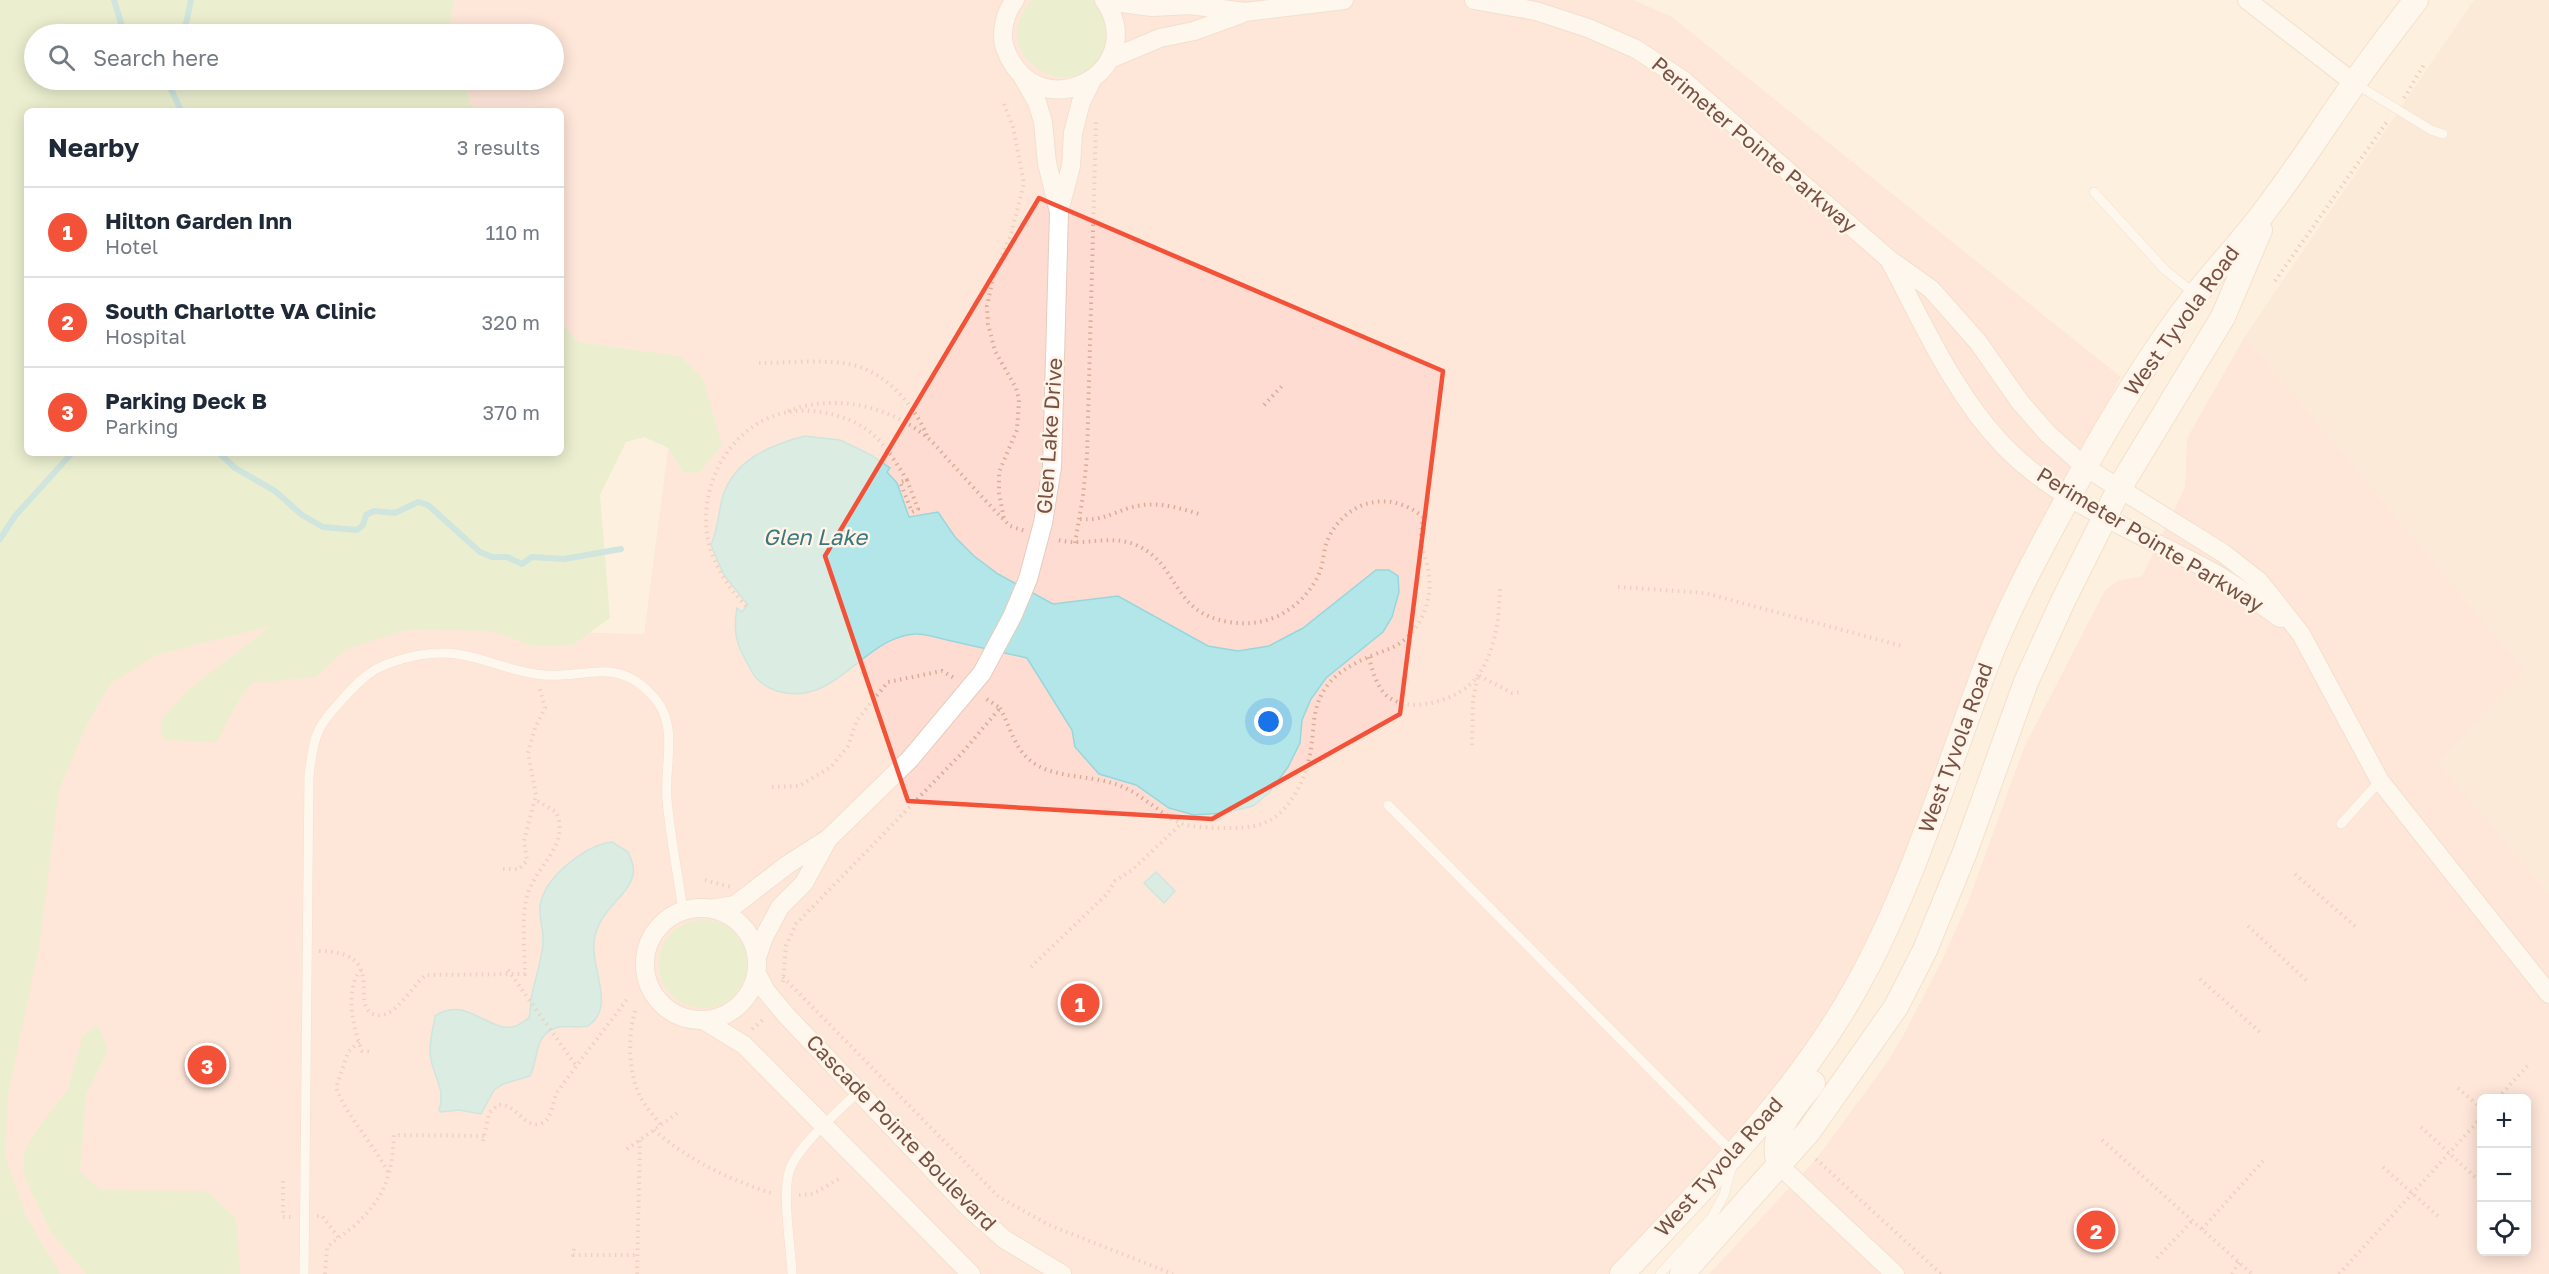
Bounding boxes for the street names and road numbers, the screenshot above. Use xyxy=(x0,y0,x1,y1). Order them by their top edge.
street label: Perimeter Pointe Parkway xyxy=(1647,51,1863,238)
street label: West Tyvola Road xyxy=(2118,240,2244,401)
street label: Glen Lake Drive xyxy=(1031,357,1067,515)
street label: Perimeter Pointe Parkway xyxy=(2032,461,2269,617)
street label: West Tyvola Road xyxy=(1912,659,1998,836)
street label: Cascade Pointe Boulevard xyxy=(801,1029,1002,1236)
street label: West Tyvola Road xyxy=(1649,1091,1788,1242)

